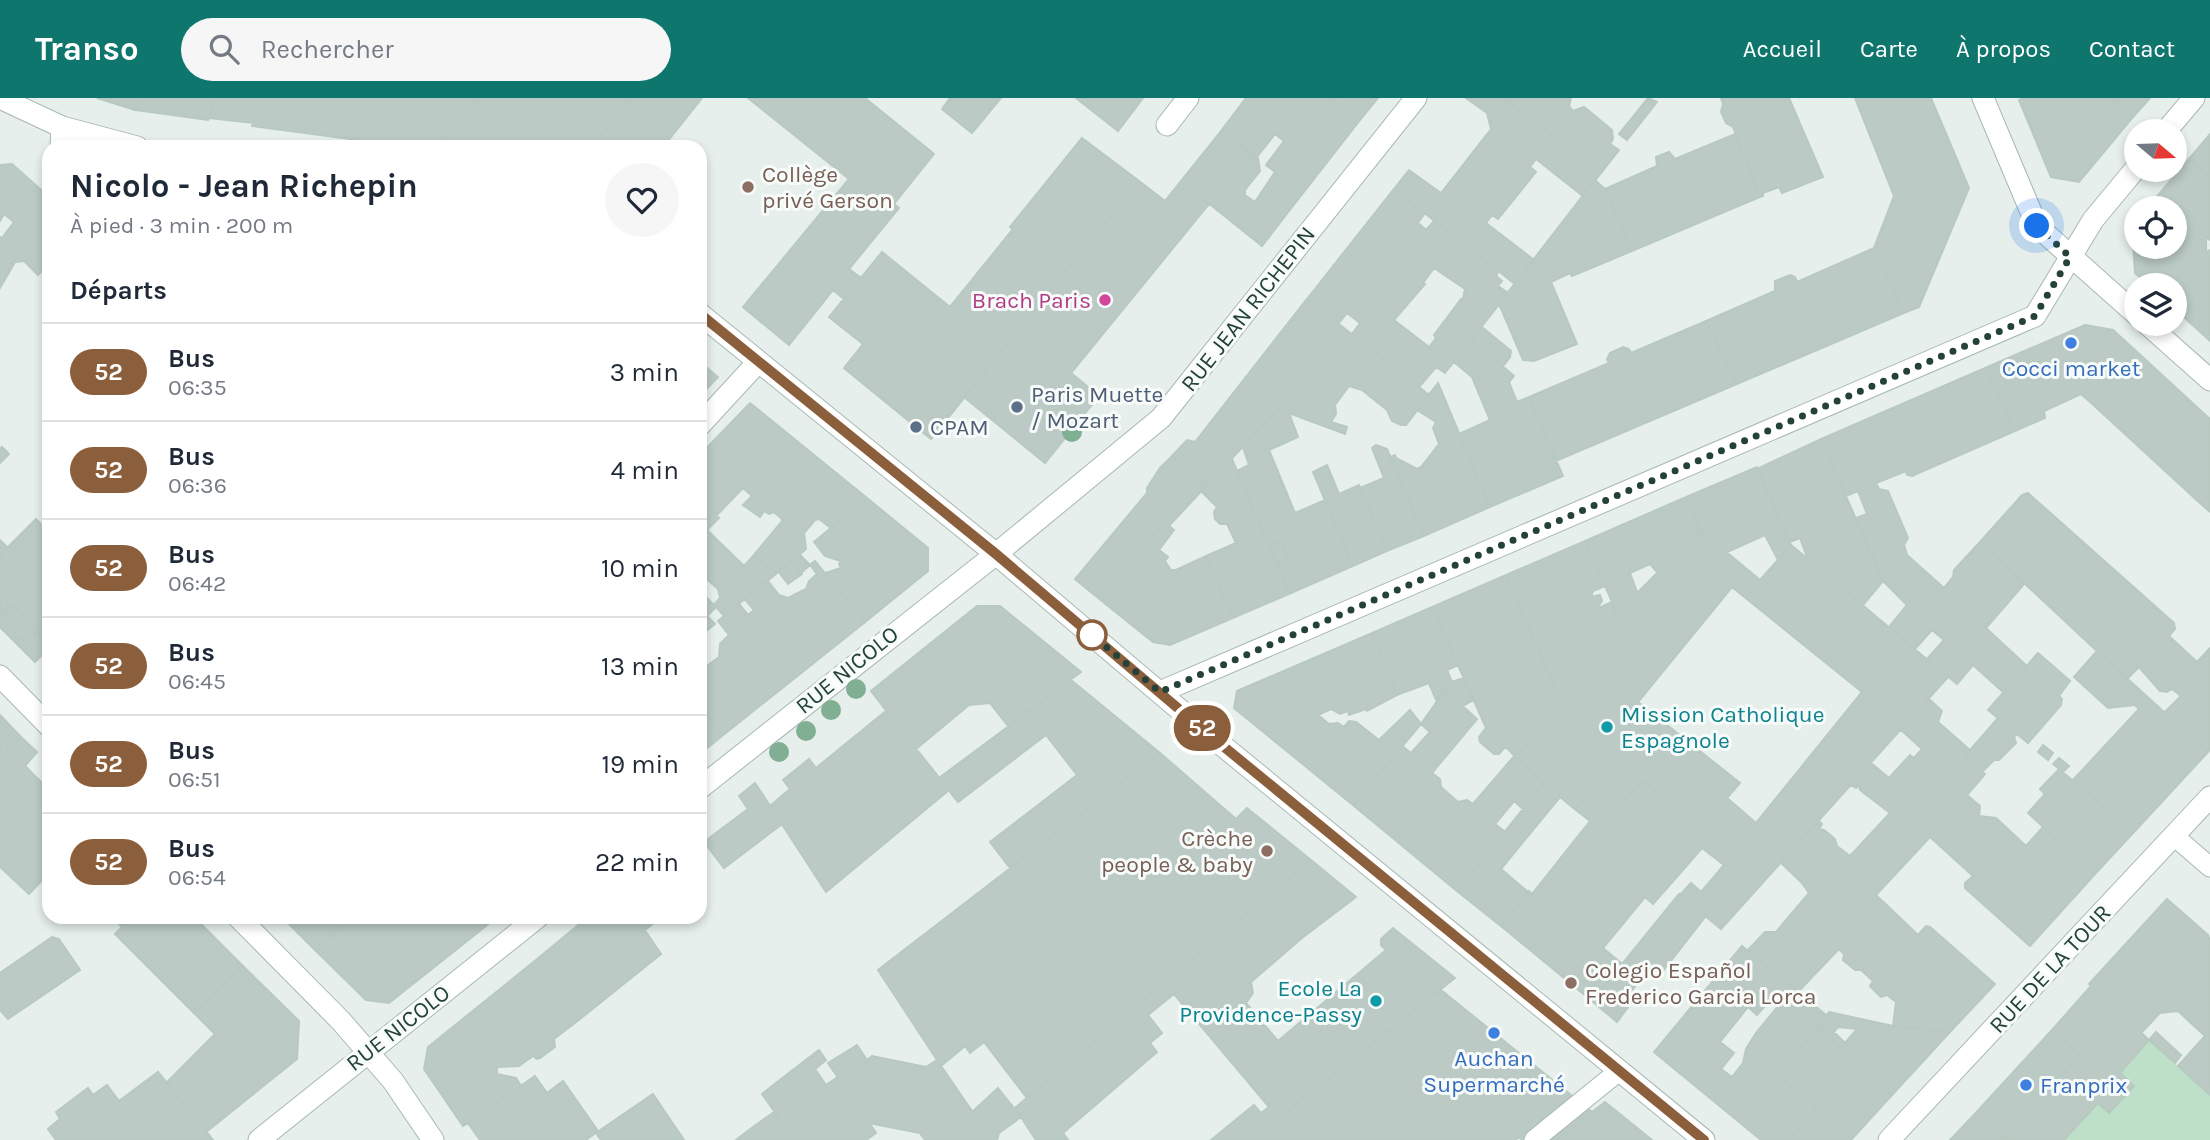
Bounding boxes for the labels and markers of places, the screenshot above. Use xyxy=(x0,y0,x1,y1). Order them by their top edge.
place label: Collège privé Gerson xyxy=(762,161,893,214)
marker: Collège privé Gerson xyxy=(740,179,756,195)
place label: Brach Paris xyxy=(972,287,1091,314)
marker: Brach Paris xyxy=(1097,292,1113,308)
marker: Cocci market xyxy=(2063,335,2079,351)
place label: Cocci market xyxy=(2002,355,2141,382)
place label: Paris Muette / Mozart xyxy=(1031,381,1163,434)
marker: Paris Muette / Mozart xyxy=(1009,399,1025,415)
place label: CPAM xyxy=(930,414,989,441)
marker: CPAM xyxy=(908,419,924,435)
unlabelled marker xyxy=(1077,620,1107,650)
place label: Mission Catholique Espagnole xyxy=(1621,701,1825,754)
marker: Mission Catholique Espagnole xyxy=(1599,719,1615,735)
place label: Crèche people & baby xyxy=(1101,825,1253,878)
marker: Crèche people & baby xyxy=(1259,843,1275,859)
place label: Colegio Español Frederico Garcia Lorca xyxy=(1585,957,1816,1010)
place label: Ecole La Providence-Passy xyxy=(1179,975,1362,1028)
marker: Colegio Español Frederico Garcia Lorca xyxy=(1563,975,1579,991)
marker: Ecole La Providence-Passy xyxy=(1368,993,1384,1009)
marker: Auchan Supermarché xyxy=(1486,1025,1502,1041)
place label: Auchan Supermarché xyxy=(1423,1045,1565,1098)
place label: Franprix xyxy=(2040,1072,2128,1099)
marker: Franprix xyxy=(2018,1077,2034,1093)

